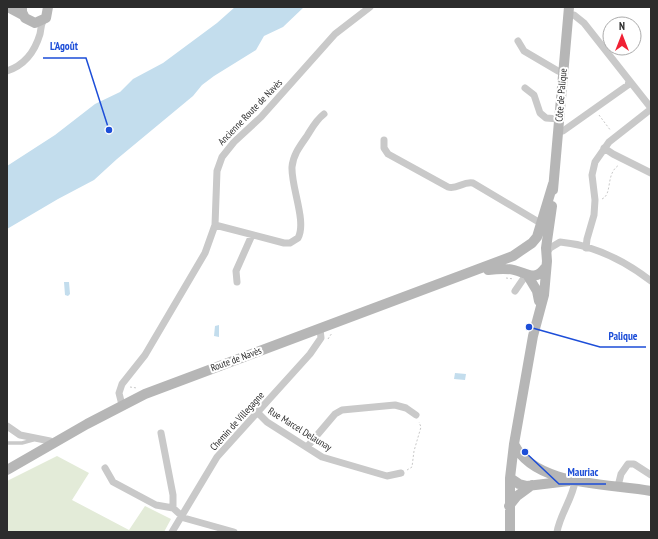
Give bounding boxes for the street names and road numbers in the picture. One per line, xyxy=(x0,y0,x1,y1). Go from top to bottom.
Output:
street label: Côte de Palique xyxy=(552,68,570,122)
street label: Ancienne Route de Navès xyxy=(215,76,285,148)
street label: Route de Navès xyxy=(209,344,264,374)
street label: Chemin de Villegagne xyxy=(207,389,267,453)
street label: Rue Marcel Delaunay xyxy=(266,404,334,454)

